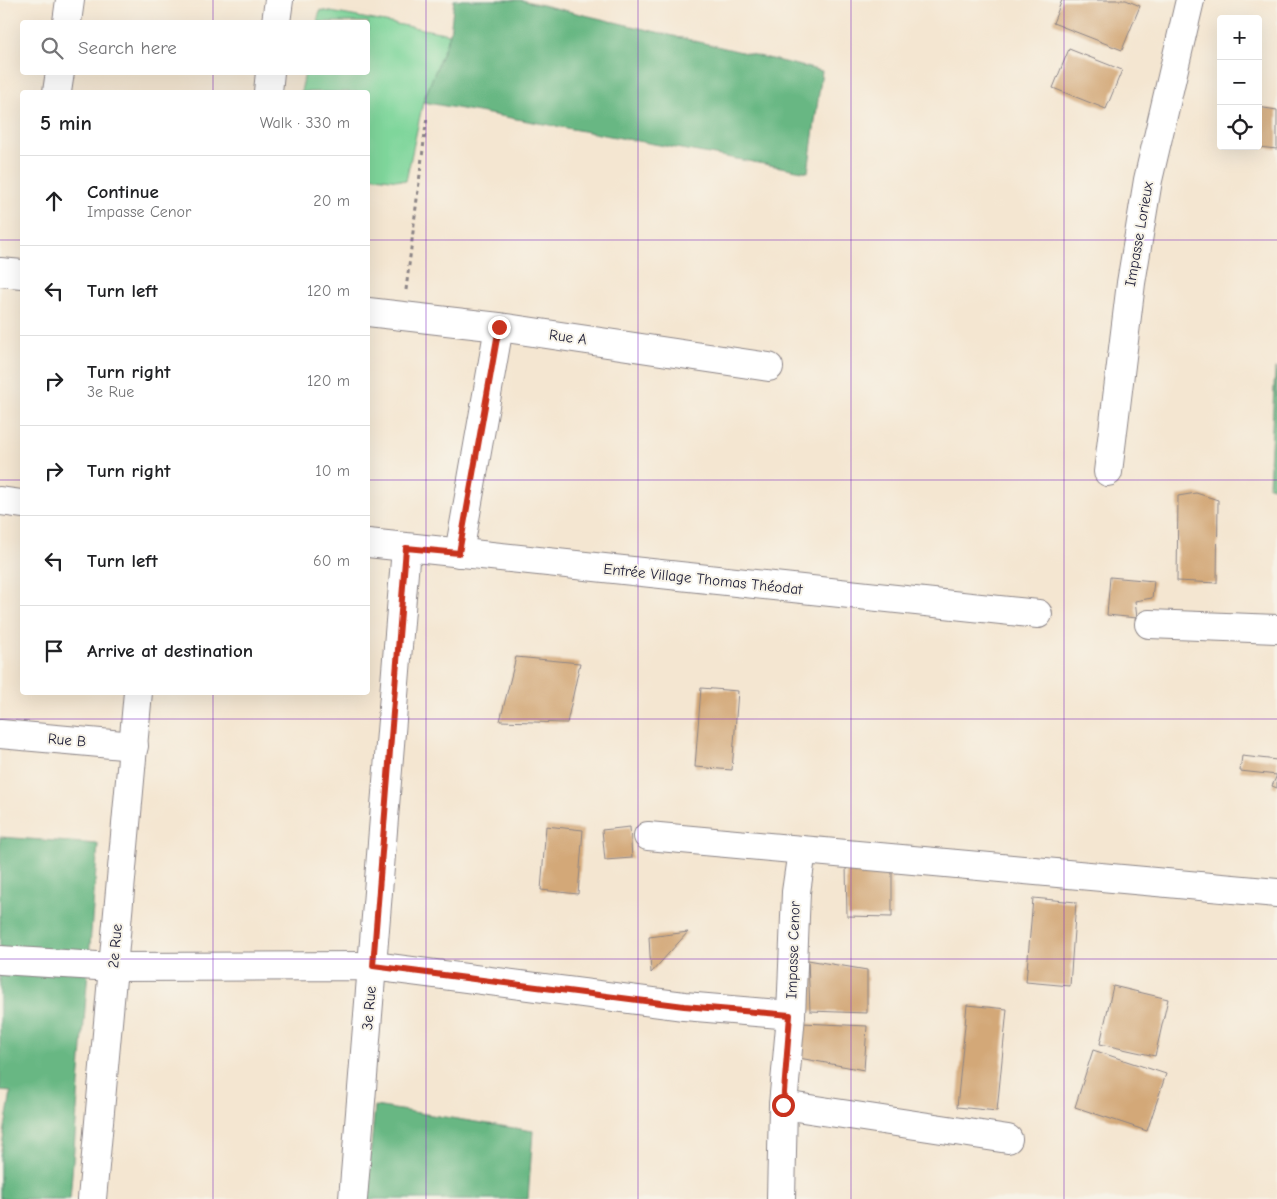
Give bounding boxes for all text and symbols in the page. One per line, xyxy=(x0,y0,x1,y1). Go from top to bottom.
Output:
map controls xyxy=(1217,15,1262,150)
button: + xyxy=(1217,15,1262,60)
search box xyxy=(20,20,370,75)
icon: search xyxy=(38,34,66,62)
text: Search here xyxy=(78,37,177,59)
button: − xyxy=(1217,60,1262,105)
button: locate xyxy=(1217,105,1262,150)
text: 5 min xyxy=(40,111,92,135)
text: Walk · 330 m xyxy=(260,114,350,132)
street label: Impasse Lorieux xyxy=(1121,179,1157,288)
text: Continue xyxy=(87,181,159,203)
icon: ahead xyxy=(40,187,68,215)
text: 20 m xyxy=(313,192,350,210)
text: Impasse Cenor xyxy=(87,203,191,221)
icon: left xyxy=(40,277,68,305)
text: Turn left xyxy=(87,280,158,302)
text: 120 m xyxy=(307,282,350,300)
route end xyxy=(488,316,511,339)
street label: Rue A xyxy=(548,325,588,349)
text: Turn right xyxy=(87,361,171,383)
icon: right xyxy=(40,367,68,395)
text: 120 m xyxy=(307,372,350,390)
text: 3e Rue xyxy=(87,383,134,401)
icon: right xyxy=(40,457,68,485)
text: Turn right xyxy=(87,460,171,482)
text: 10 m xyxy=(315,462,350,480)
icon: left xyxy=(40,547,68,575)
text: Turn left xyxy=(87,550,158,572)
text: 60 m xyxy=(313,552,350,570)
street label: Entrée Village Thomas Théodat xyxy=(603,560,804,598)
icon: arrive xyxy=(40,637,68,665)
text: Arrive at destination xyxy=(87,640,253,662)
street label: Rue B xyxy=(47,729,87,751)
street label: Impasse Cenor xyxy=(782,901,804,999)
street label: 2e Rue xyxy=(104,923,126,969)
street label: 3e Rue xyxy=(358,985,380,1031)
route start xyxy=(772,1094,795,1117)

